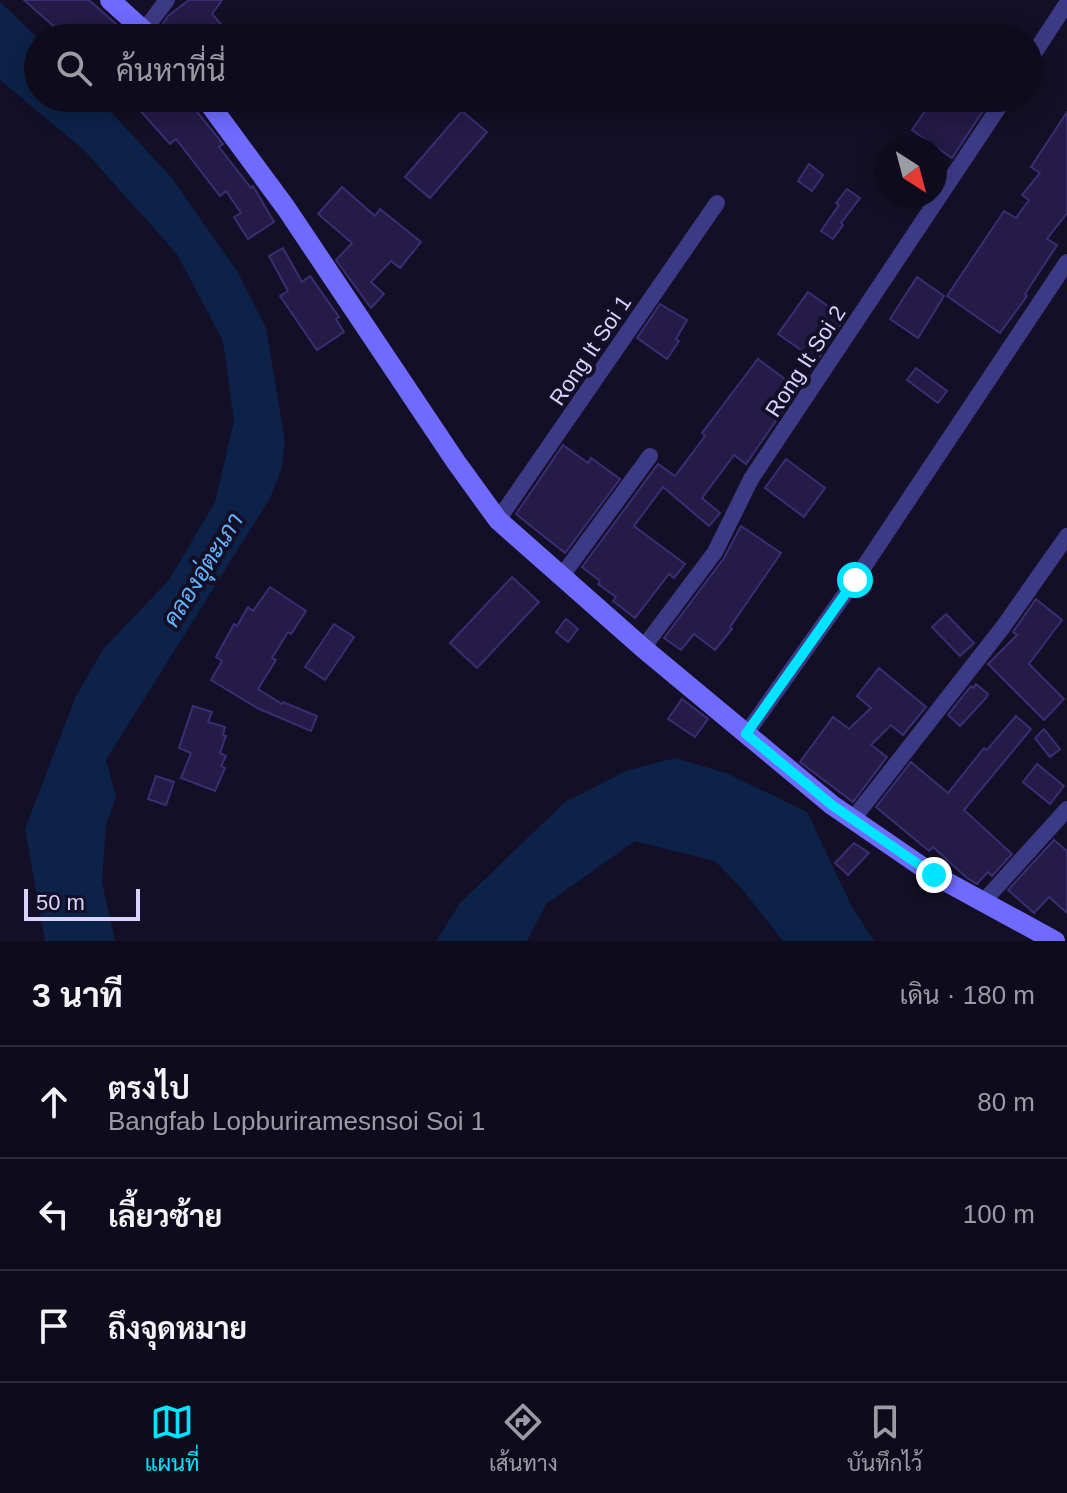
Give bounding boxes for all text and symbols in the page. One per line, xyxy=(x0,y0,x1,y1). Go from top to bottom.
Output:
search box xyxy=(24,24,1043,112)
icon: search xyxy=(52,46,96,90)
text: ค้นหาที่นี่ xyxy=(116,54,226,87)
north arrow xyxy=(875,136,947,208)
street label: Rong It Soi 1 xyxy=(544,291,636,410)
street label: Rong It Soi 2 xyxy=(760,301,851,421)
water label: คลองอุ่ตะเภา xyxy=(157,508,251,633)
route start xyxy=(837,562,873,598)
route end xyxy=(916,857,952,893)
scale bar xyxy=(24,885,140,921)
text: 50 m xyxy=(36,890,85,915)
text: 3 นาที xyxy=(32,976,123,1014)
text: เดิน · 180 m xyxy=(900,980,1035,1010)
text: ตรงไป xyxy=(108,1072,190,1105)
icon: ahead xyxy=(32,1080,76,1124)
text: 80 m xyxy=(977,1087,1035,1117)
text: Bangfab Lopburiramesnsoi Soi 1 xyxy=(108,1106,485,1136)
icon: left xyxy=(32,1192,76,1236)
text: 100 m xyxy=(963,1199,1035,1229)
text: เลี้ยวซ้าย xyxy=(108,1200,222,1233)
icon: arrive xyxy=(32,1304,76,1348)
text: ถึงจุดหมาย xyxy=(108,1312,247,1345)
tab: แผนที่ xyxy=(145,1400,200,1477)
tab: เส้นทาง xyxy=(489,1400,558,1477)
tab: บันทึกไว้ xyxy=(847,1400,922,1477)

